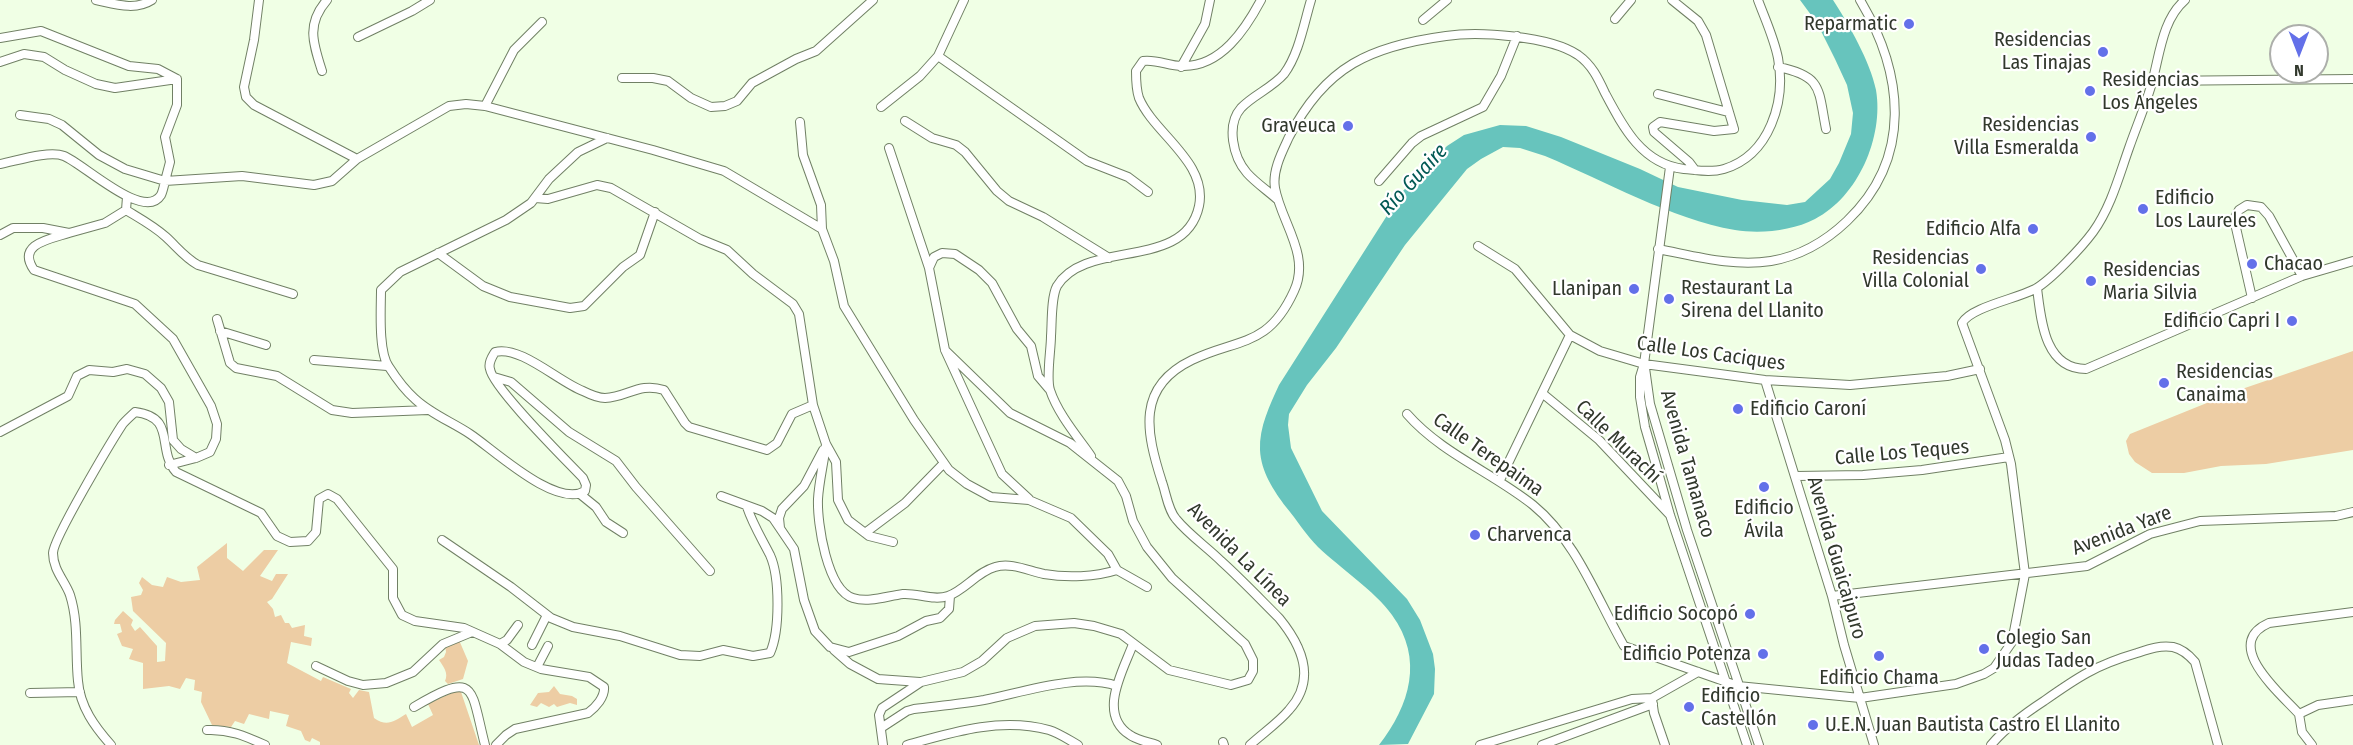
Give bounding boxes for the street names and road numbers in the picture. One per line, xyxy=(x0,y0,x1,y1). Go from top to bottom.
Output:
street label: Calle Los Caciques xyxy=(1635,332,1787,376)
street label: Avenida Tamanaco xyxy=(1654,387,1720,541)
street label: Calle Murachí xyxy=(1570,395,1666,489)
street label: Calle Terepaima xyxy=(1428,408,1548,502)
street label: Calle Los Teques xyxy=(1834,435,1970,471)
street label: Avenida Guaicaipuro xyxy=(1801,474,1871,642)
street label: Avenida La Línea xyxy=(1182,498,1296,612)
street label: Avenida Yare xyxy=(2069,501,2175,561)

